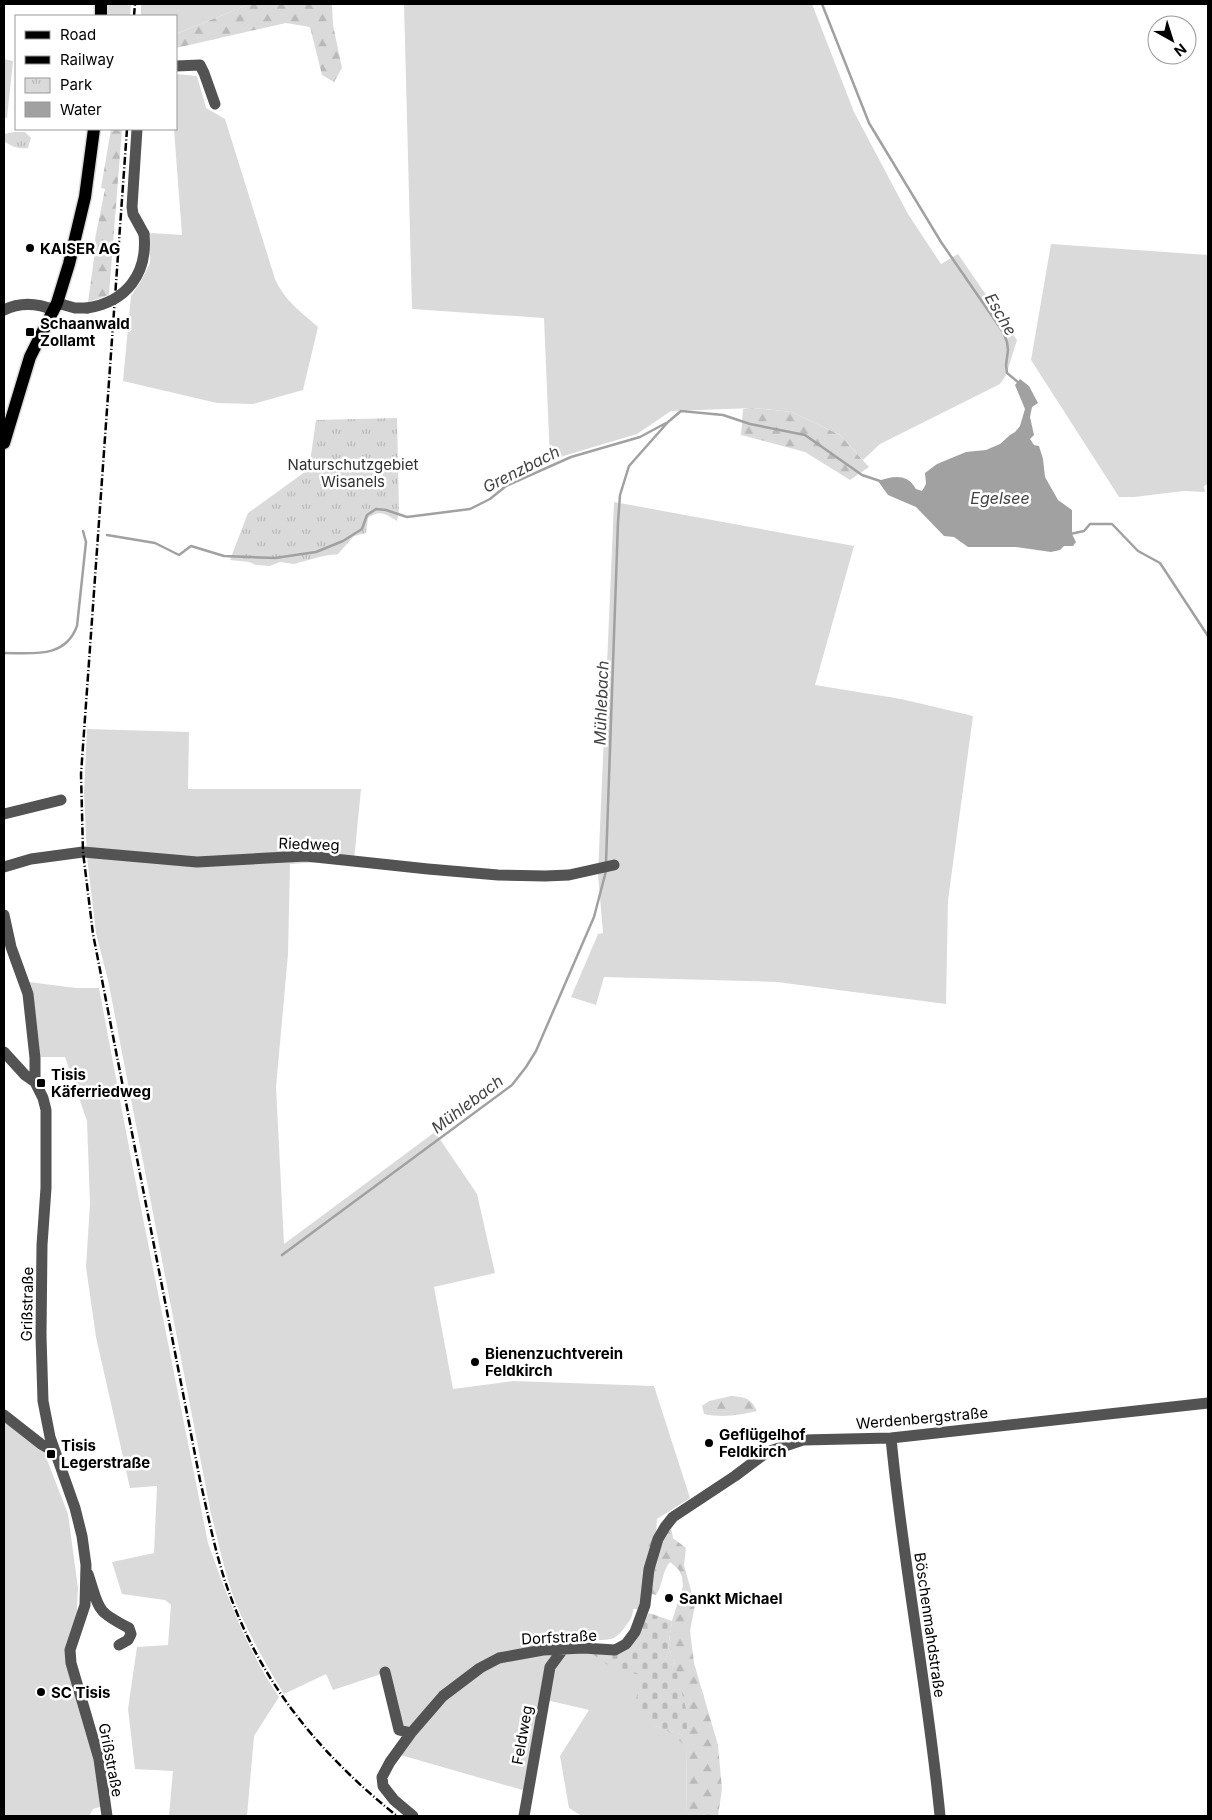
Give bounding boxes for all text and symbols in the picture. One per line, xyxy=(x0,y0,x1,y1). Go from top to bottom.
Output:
legend xyxy=(15,15,178,130)
north arrow xyxy=(1147,15,1197,65)
text: Road xyxy=(60,25,96,44)
text: N xyxy=(1171,41,1190,60)
text: Railway xyxy=(60,50,115,69)
text: Park xyxy=(60,75,93,94)
text: Water xyxy=(60,100,102,119)
place label: KAISER AG xyxy=(40,239,120,258)
marker: KAISER AG xyxy=(24,242,36,254)
water label: Esche xyxy=(981,289,1021,339)
place label: Schaanwald Zollamt xyxy=(40,314,130,350)
marker: Schaanwald Zollamt xyxy=(24,326,36,338)
water label: Grenzbach xyxy=(479,441,563,497)
park label: Naturschutzgebiet Wisanels xyxy=(288,455,418,491)
water label: Egelsee xyxy=(970,488,1030,508)
water label: Mühlebach xyxy=(590,660,612,746)
street label: Riedweg xyxy=(278,833,340,855)
place label: Tisis Käferriedweg xyxy=(51,1065,151,1101)
water label: Mühlebach xyxy=(427,1071,507,1137)
marker: Tisis Käferriedweg xyxy=(35,1077,47,1089)
street label: Grißstraße xyxy=(17,1266,37,1342)
place label: Bienenzuchtverein Feldkirch xyxy=(485,1344,623,1380)
marker: Bienenzuchtverein Feldkirch xyxy=(469,1356,481,1368)
street label: Werdenbergstraße xyxy=(855,1403,989,1433)
place label: Geflügelhof Feldkirch xyxy=(719,1425,806,1461)
place label: Tisis Legerstraße xyxy=(61,1436,150,1472)
marker: Geflügelhof Feldkirch xyxy=(703,1437,715,1449)
marker: Tisis Legerstraße xyxy=(45,1448,57,1460)
street label: Böschenmahdstraße xyxy=(910,1551,950,1699)
place label: Sankt Michael xyxy=(679,1589,783,1608)
marker: Sankt Michael xyxy=(663,1592,675,1604)
street label: Dorfstraße xyxy=(521,1626,597,1648)
place label: SC Tisis xyxy=(51,1683,110,1702)
marker: SC Tisis xyxy=(35,1686,47,1698)
street label: Feldweg xyxy=(507,1704,537,1766)
street label: Grißstraße xyxy=(95,1721,127,1799)

